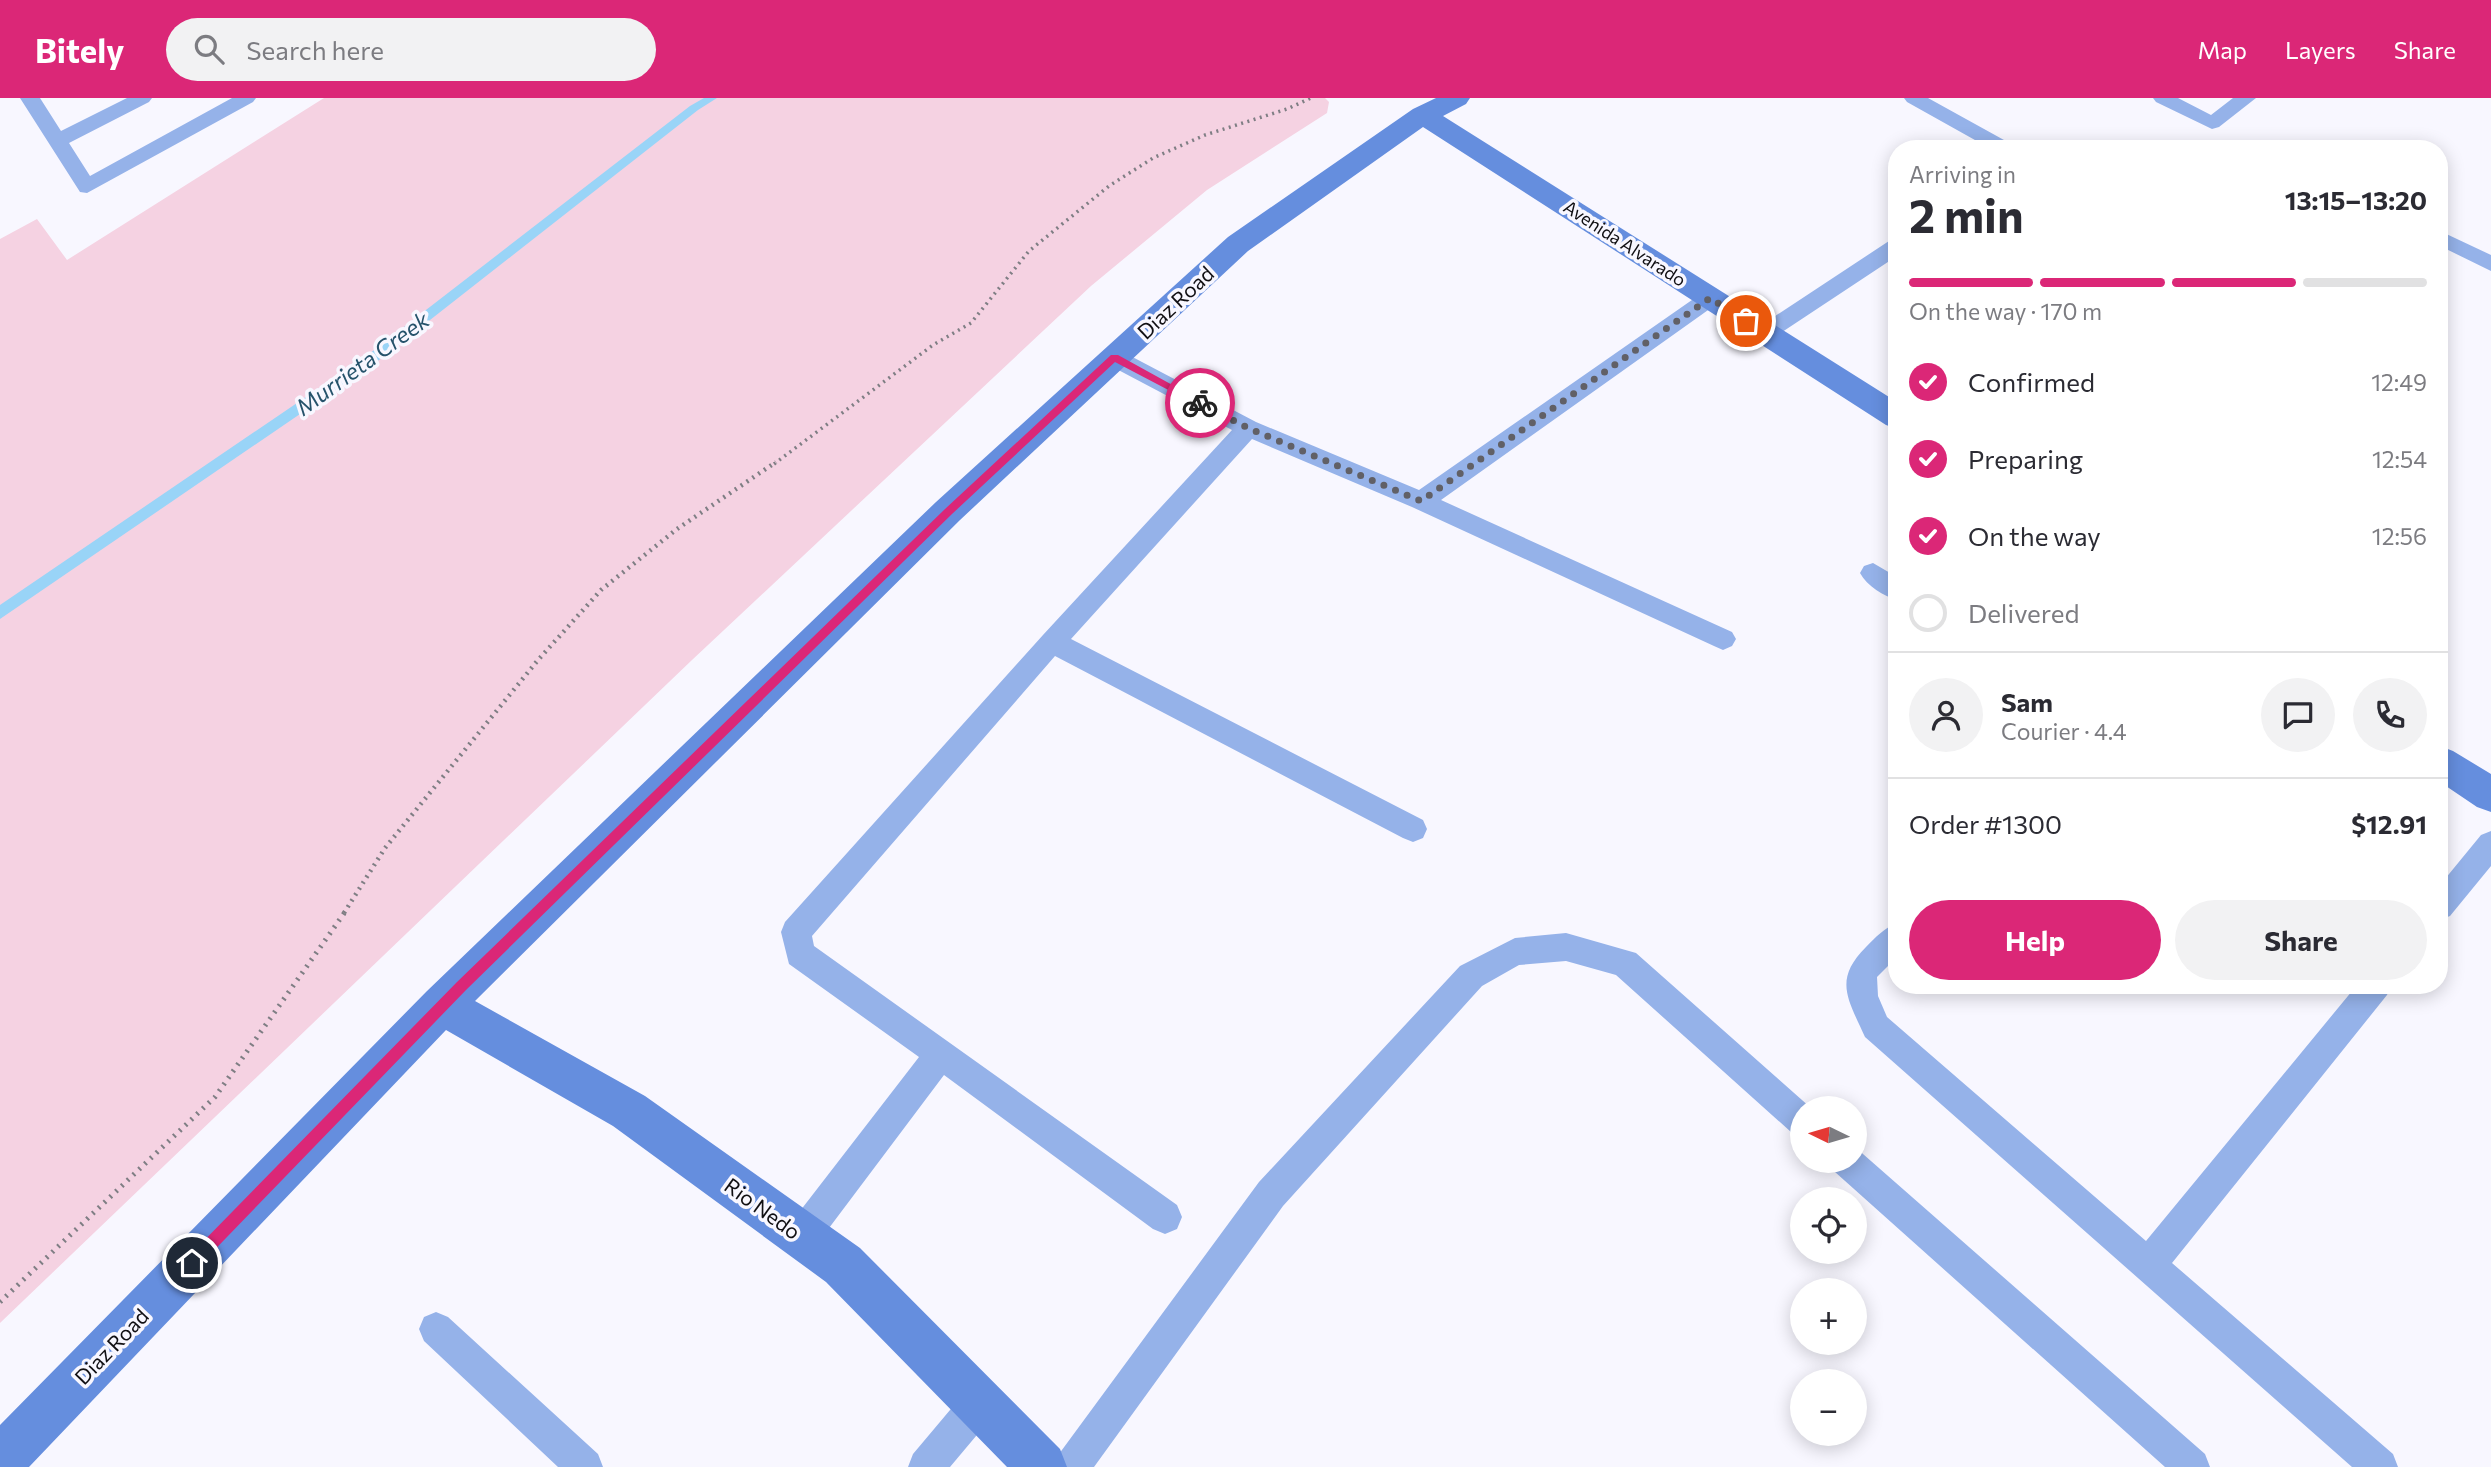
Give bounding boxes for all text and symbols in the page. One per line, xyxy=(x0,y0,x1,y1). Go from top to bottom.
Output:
search box xyxy=(166,18,656,81)
text: Bitely xyxy=(35,29,124,70)
icon: search xyxy=(190,30,228,68)
text: Search here xyxy=(246,34,384,65)
text: Map xyxy=(2198,35,2247,64)
text: Layers xyxy=(2285,35,2356,64)
text: Share xyxy=(2394,35,2456,64)
text: Arriving in xyxy=(1909,160,2016,188)
text: 13:15–13:20 xyxy=(2285,184,2427,215)
text: 2 min xyxy=(1909,186,2024,242)
street label: Avenida Alvarado xyxy=(1560,195,1690,291)
street label: Diaz Road xyxy=(1132,260,1218,344)
pin xyxy=(1716,291,1776,351)
text: On the way · 170 m xyxy=(1909,297,2102,325)
icon: bag xyxy=(1727,302,1765,340)
water label: Murrieta Creek xyxy=(290,305,435,421)
icon: check xyxy=(1909,363,1947,401)
text: Confirmed xyxy=(1968,366,2095,397)
courier xyxy=(1165,368,1235,438)
text: 12:49 xyxy=(2371,368,2427,396)
icon: bike xyxy=(1181,384,1219,422)
icon: check xyxy=(1909,440,1947,478)
text: Preparing xyxy=(1968,443,2083,474)
text: 12:54 xyxy=(2372,445,2427,473)
icon: check xyxy=(1909,517,1947,555)
text: On the way xyxy=(1968,520,2101,551)
text: 12:56 xyxy=(2372,522,2427,550)
text: Delivered xyxy=(1968,597,2079,628)
button: person xyxy=(1909,678,1983,752)
button: chat xyxy=(2261,678,2335,752)
button: phone xyxy=(2353,678,2427,752)
text: Sam xyxy=(2001,686,2053,717)
text: Courier · 4.4 xyxy=(2001,717,2127,745)
text: Order #1300 xyxy=(1909,808,2062,839)
text: $12.91 xyxy=(2351,808,2427,839)
button: Help xyxy=(1909,900,2161,980)
button: Share xyxy=(2175,900,2427,980)
north arrow xyxy=(1790,1096,1867,1172)
map controls xyxy=(1790,1096,1867,1446)
street label: Rio Nedo xyxy=(720,1172,806,1244)
button: locate xyxy=(1790,1187,1867,1264)
pin xyxy=(162,1233,222,1293)
icon: home xyxy=(173,1244,211,1282)
button: + xyxy=(1790,1278,1867,1355)
street label: Diaz Road xyxy=(69,1303,153,1389)
button: − xyxy=(1790,1369,1867,1446)

